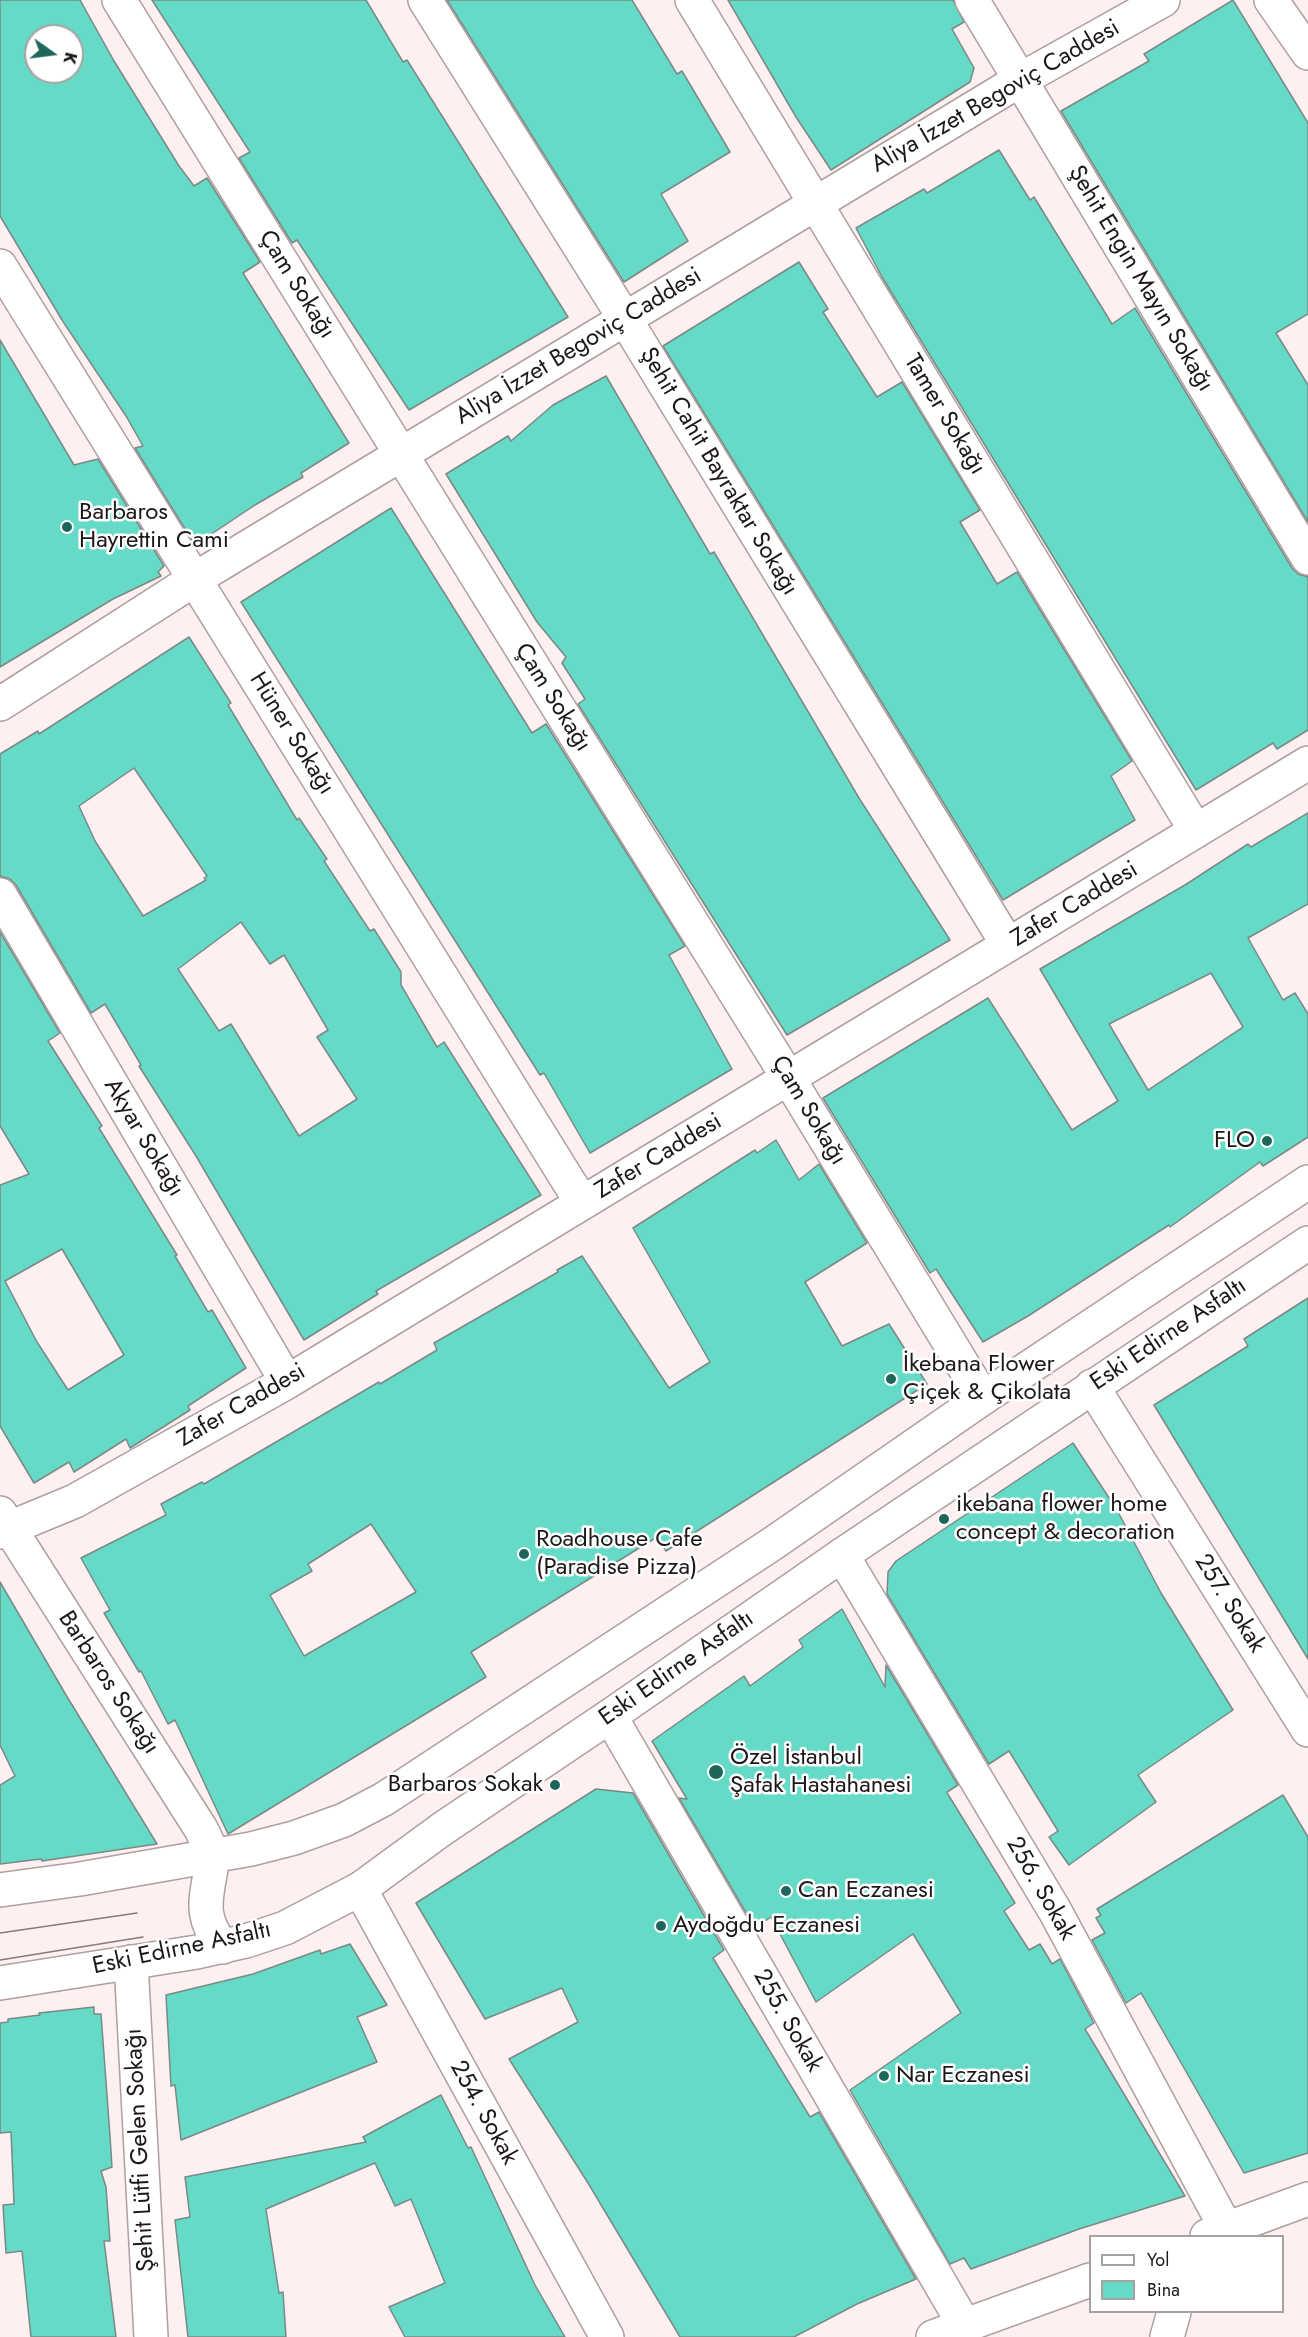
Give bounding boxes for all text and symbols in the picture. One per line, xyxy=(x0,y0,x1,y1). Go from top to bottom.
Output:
street label: Aliya İzzet Begoviç Caddesi xyxy=(867,14,1125,180)
north arrow xyxy=(24,24,84,84)
text: K xyxy=(57,50,83,66)
street label: Şehit Engin Mayın Sokağı xyxy=(1061,161,1219,397)
street label: Çam Sokağı xyxy=(251,226,341,344)
street label: Aliya İzzet Begoviç Caddesi xyxy=(451,262,707,432)
street label: Şehit Cahit Bayraktar Sokağı xyxy=(633,343,803,601)
street label: Tamer Sokağı xyxy=(897,350,991,480)
place label: Barbaros Hayrettin Cami xyxy=(79,499,229,555)
marker: Barbaros Hayrettin Cami xyxy=(60,520,74,534)
street label: Çam Sokağı xyxy=(507,639,597,757)
street label: Hüner Sokağı xyxy=(242,668,340,800)
street label: Zafer Caddesi xyxy=(1006,856,1144,954)
street label: Çam Sokağı xyxy=(764,1051,852,1171)
street label: Akyar Sokağı xyxy=(97,1074,189,1202)
street label: Zafer Caddesi xyxy=(590,1108,728,1206)
place label: FLO xyxy=(1214,1127,1255,1155)
marker: FLO xyxy=(1260,1134,1274,1148)
street label: Eski Edirne Asfaltı xyxy=(1086,1272,1252,1398)
place label: İkebana Flower Çiçek & Çikolata xyxy=(903,1351,1071,1407)
street label: Zafer Caddesi xyxy=(173,1358,311,1454)
marker: İkebana Flower Çiçek & Çikolata xyxy=(884,1372,898,1386)
place label: ikebana flower home concept & decoration xyxy=(956,1491,1175,1547)
marker: ikebana flower home concept & decoration xyxy=(937,1512,951,1526)
place label: Roadhouse Cafe (Paradise Pizza) xyxy=(536,1526,703,1582)
marker: Roadhouse Cafe (Paradise Pizza) xyxy=(517,1547,531,1561)
street label: 257. Sokak xyxy=(1187,1549,1271,1659)
street label: Eski Edirne Asfaltı xyxy=(594,1605,760,1733)
street label: Barbaros Sokağı xyxy=(51,1606,165,1760)
place label: Özel İstanbul Şafak Hastahanesi xyxy=(730,1744,912,1800)
marker: Özel İstanbul Şafak Hastahanesi xyxy=(707,1763,725,1781)
place label: Barbaros Sokak xyxy=(388,1771,543,1799)
marker: Barbaros Sokak xyxy=(548,1778,562,1792)
street label: 256. Sokak xyxy=(999,1832,1081,1946)
place label: Can Eczanesi xyxy=(798,1877,934,1905)
marker: Can Eczanesi xyxy=(779,1884,793,1898)
place label: Aydoğdu Eczanesi xyxy=(673,1912,860,1940)
street label: Eski Edirne Asfaltı xyxy=(90,1916,274,1982)
marker: Aydoğdu Eczanesi xyxy=(654,1919,668,1933)
street label: 255. Sokak xyxy=(746,1964,828,2078)
street label: Şehit Lütfi Gelen Sokağı xyxy=(120,2028,162,2272)
street label: 254. Sokak xyxy=(443,2056,523,2170)
place label: Nar Eczanesi xyxy=(896,2062,1030,2090)
marker: Nar Eczanesi xyxy=(877,2069,891,2083)
legend xyxy=(1089,2235,1284,2313)
text: Yol xyxy=(1147,2247,1169,2273)
text: Bina xyxy=(1147,2277,1180,2303)

